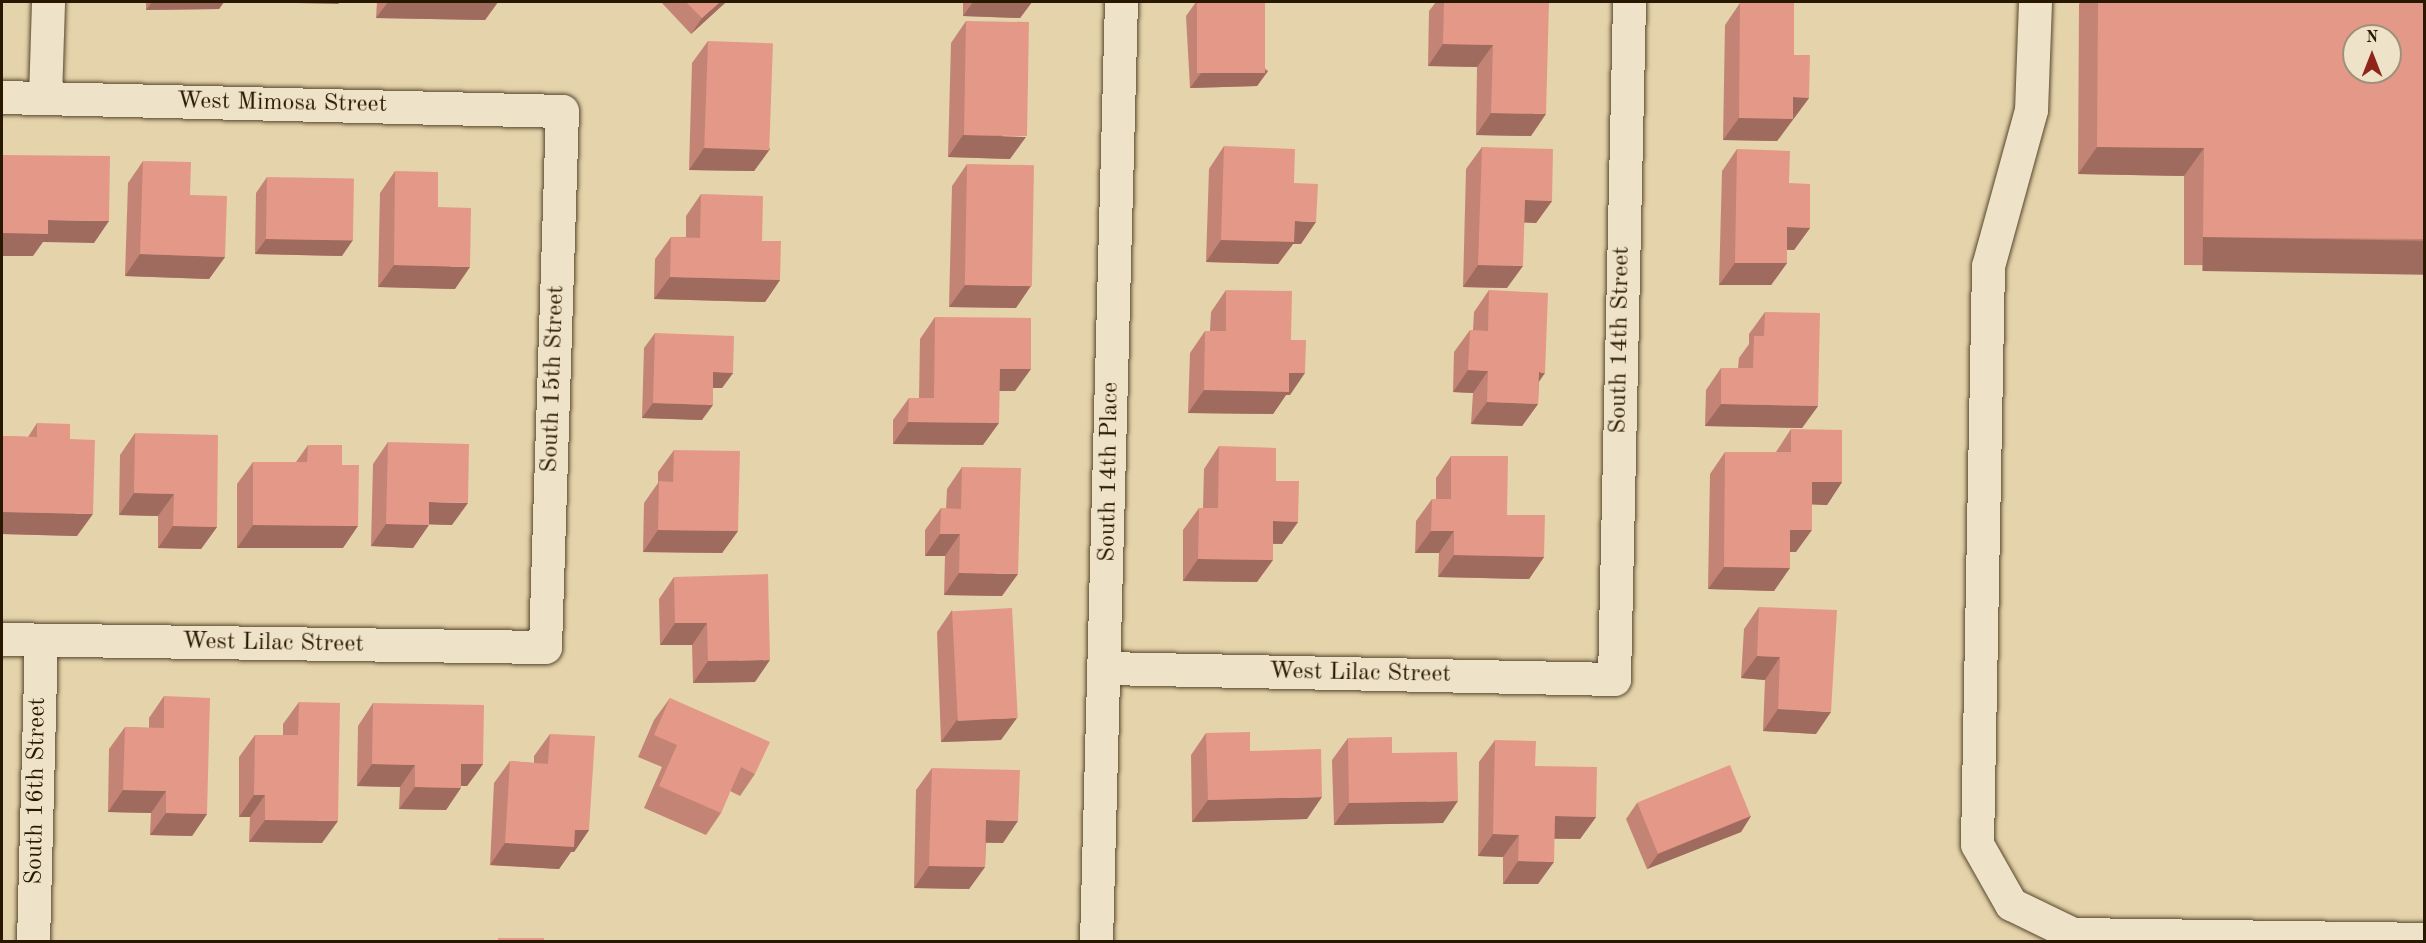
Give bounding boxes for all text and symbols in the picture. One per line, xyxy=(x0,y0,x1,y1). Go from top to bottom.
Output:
north arrow xyxy=(2342,24,2402,84)
text: N xyxy=(2366,30,2378,46)
street label: West Mimosa Street xyxy=(177,88,387,120)
street label: South 14th Street xyxy=(1605,246,1637,434)
street label: South 15th Street xyxy=(536,285,572,473)
street label: South 14th Place xyxy=(1094,382,1126,562)
street label: West Lilac Street xyxy=(182,628,364,660)
street label: West Lilac Street xyxy=(1269,658,1451,690)
street label: South 16th Street xyxy=(21,697,53,885)

